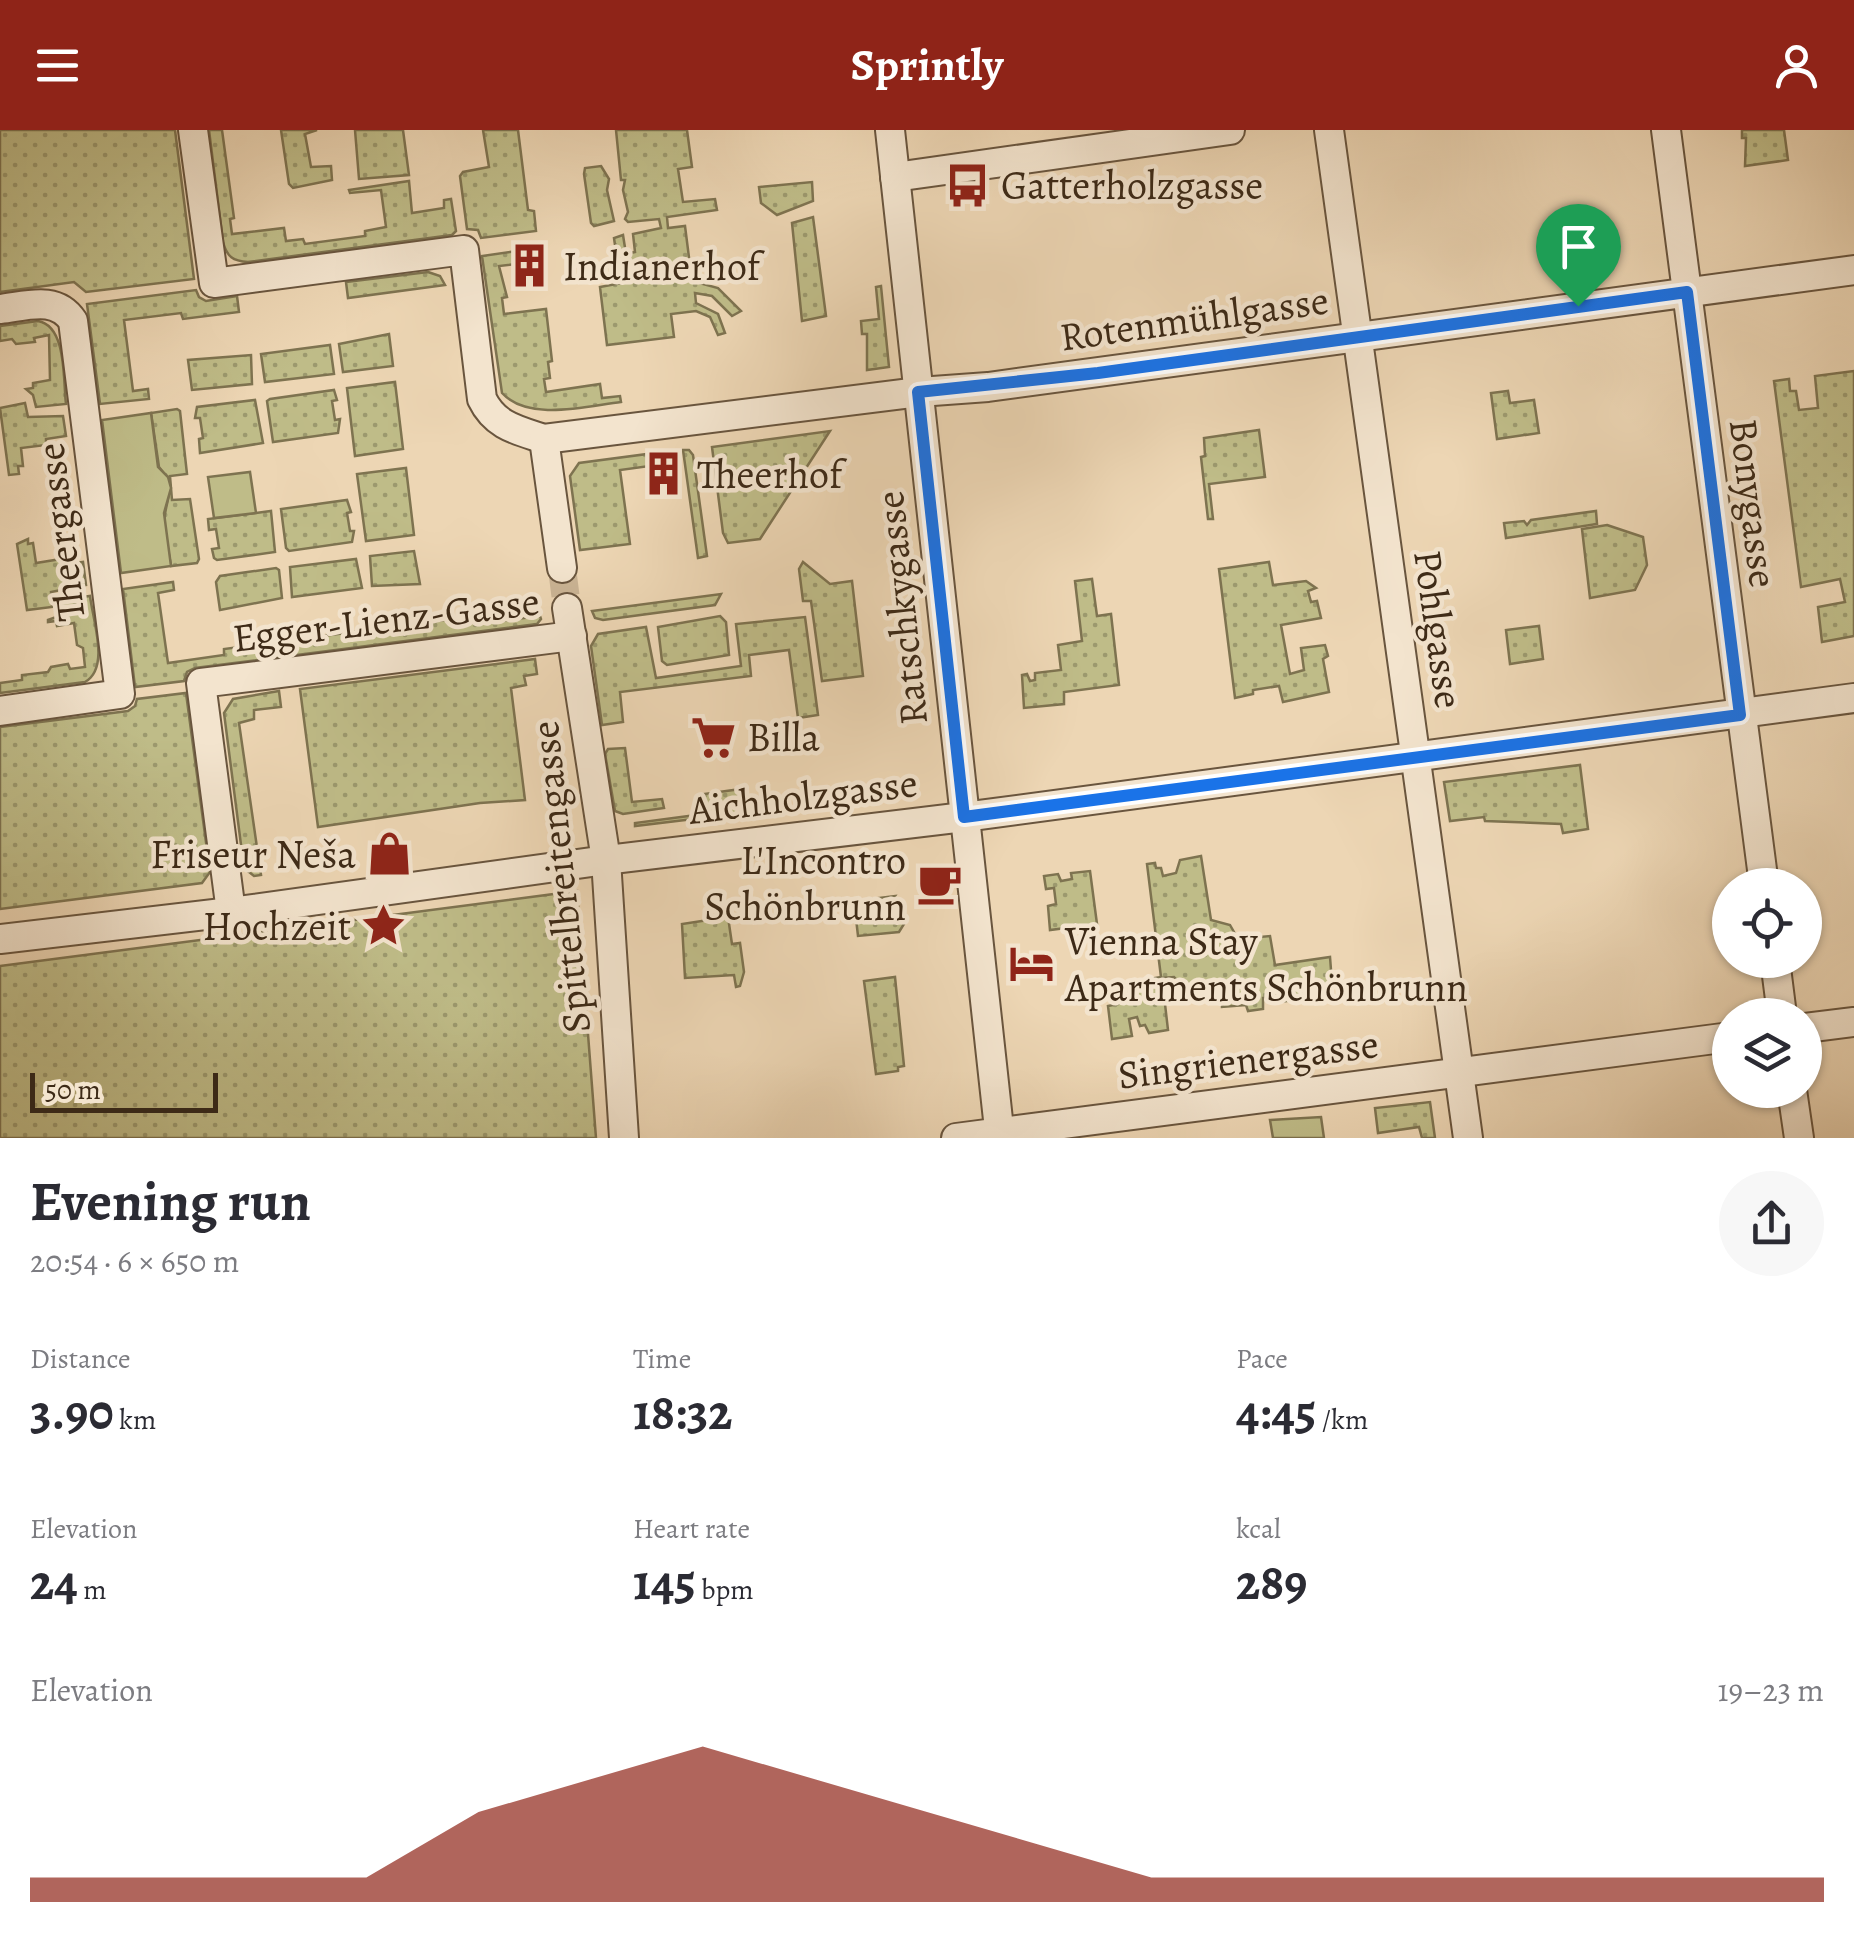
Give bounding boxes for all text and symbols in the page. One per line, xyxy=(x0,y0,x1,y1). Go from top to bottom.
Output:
text: Sprintly xyxy=(850,34,1004,96)
icon: menu xyxy=(30,38,85,93)
icon: person xyxy=(1769,38,1824,93)
place label: Gatterholzgasse xyxy=(1001,158,1263,213)
bus stop icon: Gatterholzgasse xyxy=(944,161,992,209)
pin xyxy=(1536,204,1621,307)
icon: arrive xyxy=(1551,219,1606,274)
place label: Indianerhof xyxy=(563,239,766,294)
building icon: Indianerhof xyxy=(506,242,554,290)
street label: Rotenmühlgasse xyxy=(1056,272,1332,365)
street label: Bonygasse xyxy=(1716,415,1791,591)
street label: Theergasse xyxy=(22,440,99,624)
place label: Theerhof xyxy=(697,447,848,502)
building icon: Theerhof xyxy=(640,450,688,498)
street label: Ratschkygasse xyxy=(862,488,941,728)
street label: Pohlgasse xyxy=(1400,546,1477,712)
street label: Egger-Lienz-Gasse xyxy=(230,573,543,666)
place label: Billa xyxy=(747,710,820,765)
supermarket icon: Billa xyxy=(690,713,738,761)
street label: Spittelbreitengasse xyxy=(517,718,604,1036)
street label: Aichholzgasse xyxy=(685,755,920,838)
place label: Friseur Neša xyxy=(150,827,356,882)
shop icon: Friseur Neša xyxy=(365,830,413,878)
place label: L'Incontro Schönbrunn xyxy=(704,833,906,934)
cafe icon: L'Incontro Schönbrunn xyxy=(915,859,963,907)
map controls xyxy=(1712,868,1822,1108)
button: locate xyxy=(1712,868,1822,978)
place label: Hochzeit xyxy=(203,899,351,954)
place icon: Hochzeit xyxy=(360,902,408,950)
place label: Vienna Stay Apartments Schönbrunn xyxy=(1064,914,1468,1015)
hotel icon: Vienna Stay Apartments Schönbrunn xyxy=(1008,940,1056,988)
button: layers xyxy=(1712,998,1822,1108)
street label: Singrienergasse xyxy=(1115,1016,1381,1103)
scale bar xyxy=(30,1068,218,1113)
text: 50 m xyxy=(45,1071,101,1109)
text: Evening run xyxy=(30,1164,311,1239)
button: share xyxy=(1719,1171,1824,1276)
text: 20:54 · 6 × 650 m xyxy=(30,1239,239,1283)
text: Distance xyxy=(30,1340,130,1378)
text: Time xyxy=(633,1340,691,1378)
text: Pace xyxy=(1236,1340,1288,1378)
text: 3.90 xyxy=(30,1378,114,1446)
text: 18:32 xyxy=(633,1378,732,1446)
text: 4:45 xyxy=(1236,1378,1316,1446)
text: km xyxy=(114,1401,156,1439)
text: /km xyxy=(1316,1401,1368,1439)
text: Elevation xyxy=(30,1510,137,1548)
text: Heart rate xyxy=(633,1510,750,1548)
text: kcal xyxy=(1236,1510,1281,1548)
text: 24 xyxy=(30,1548,78,1616)
text: 145 xyxy=(633,1548,696,1616)
text: 289 xyxy=(1236,1548,1307,1616)
text: m xyxy=(78,1571,107,1609)
text: bpm xyxy=(696,1571,754,1609)
text: Elevation xyxy=(30,1668,153,1712)
text: 19–23 m xyxy=(1718,1668,1824,1712)

